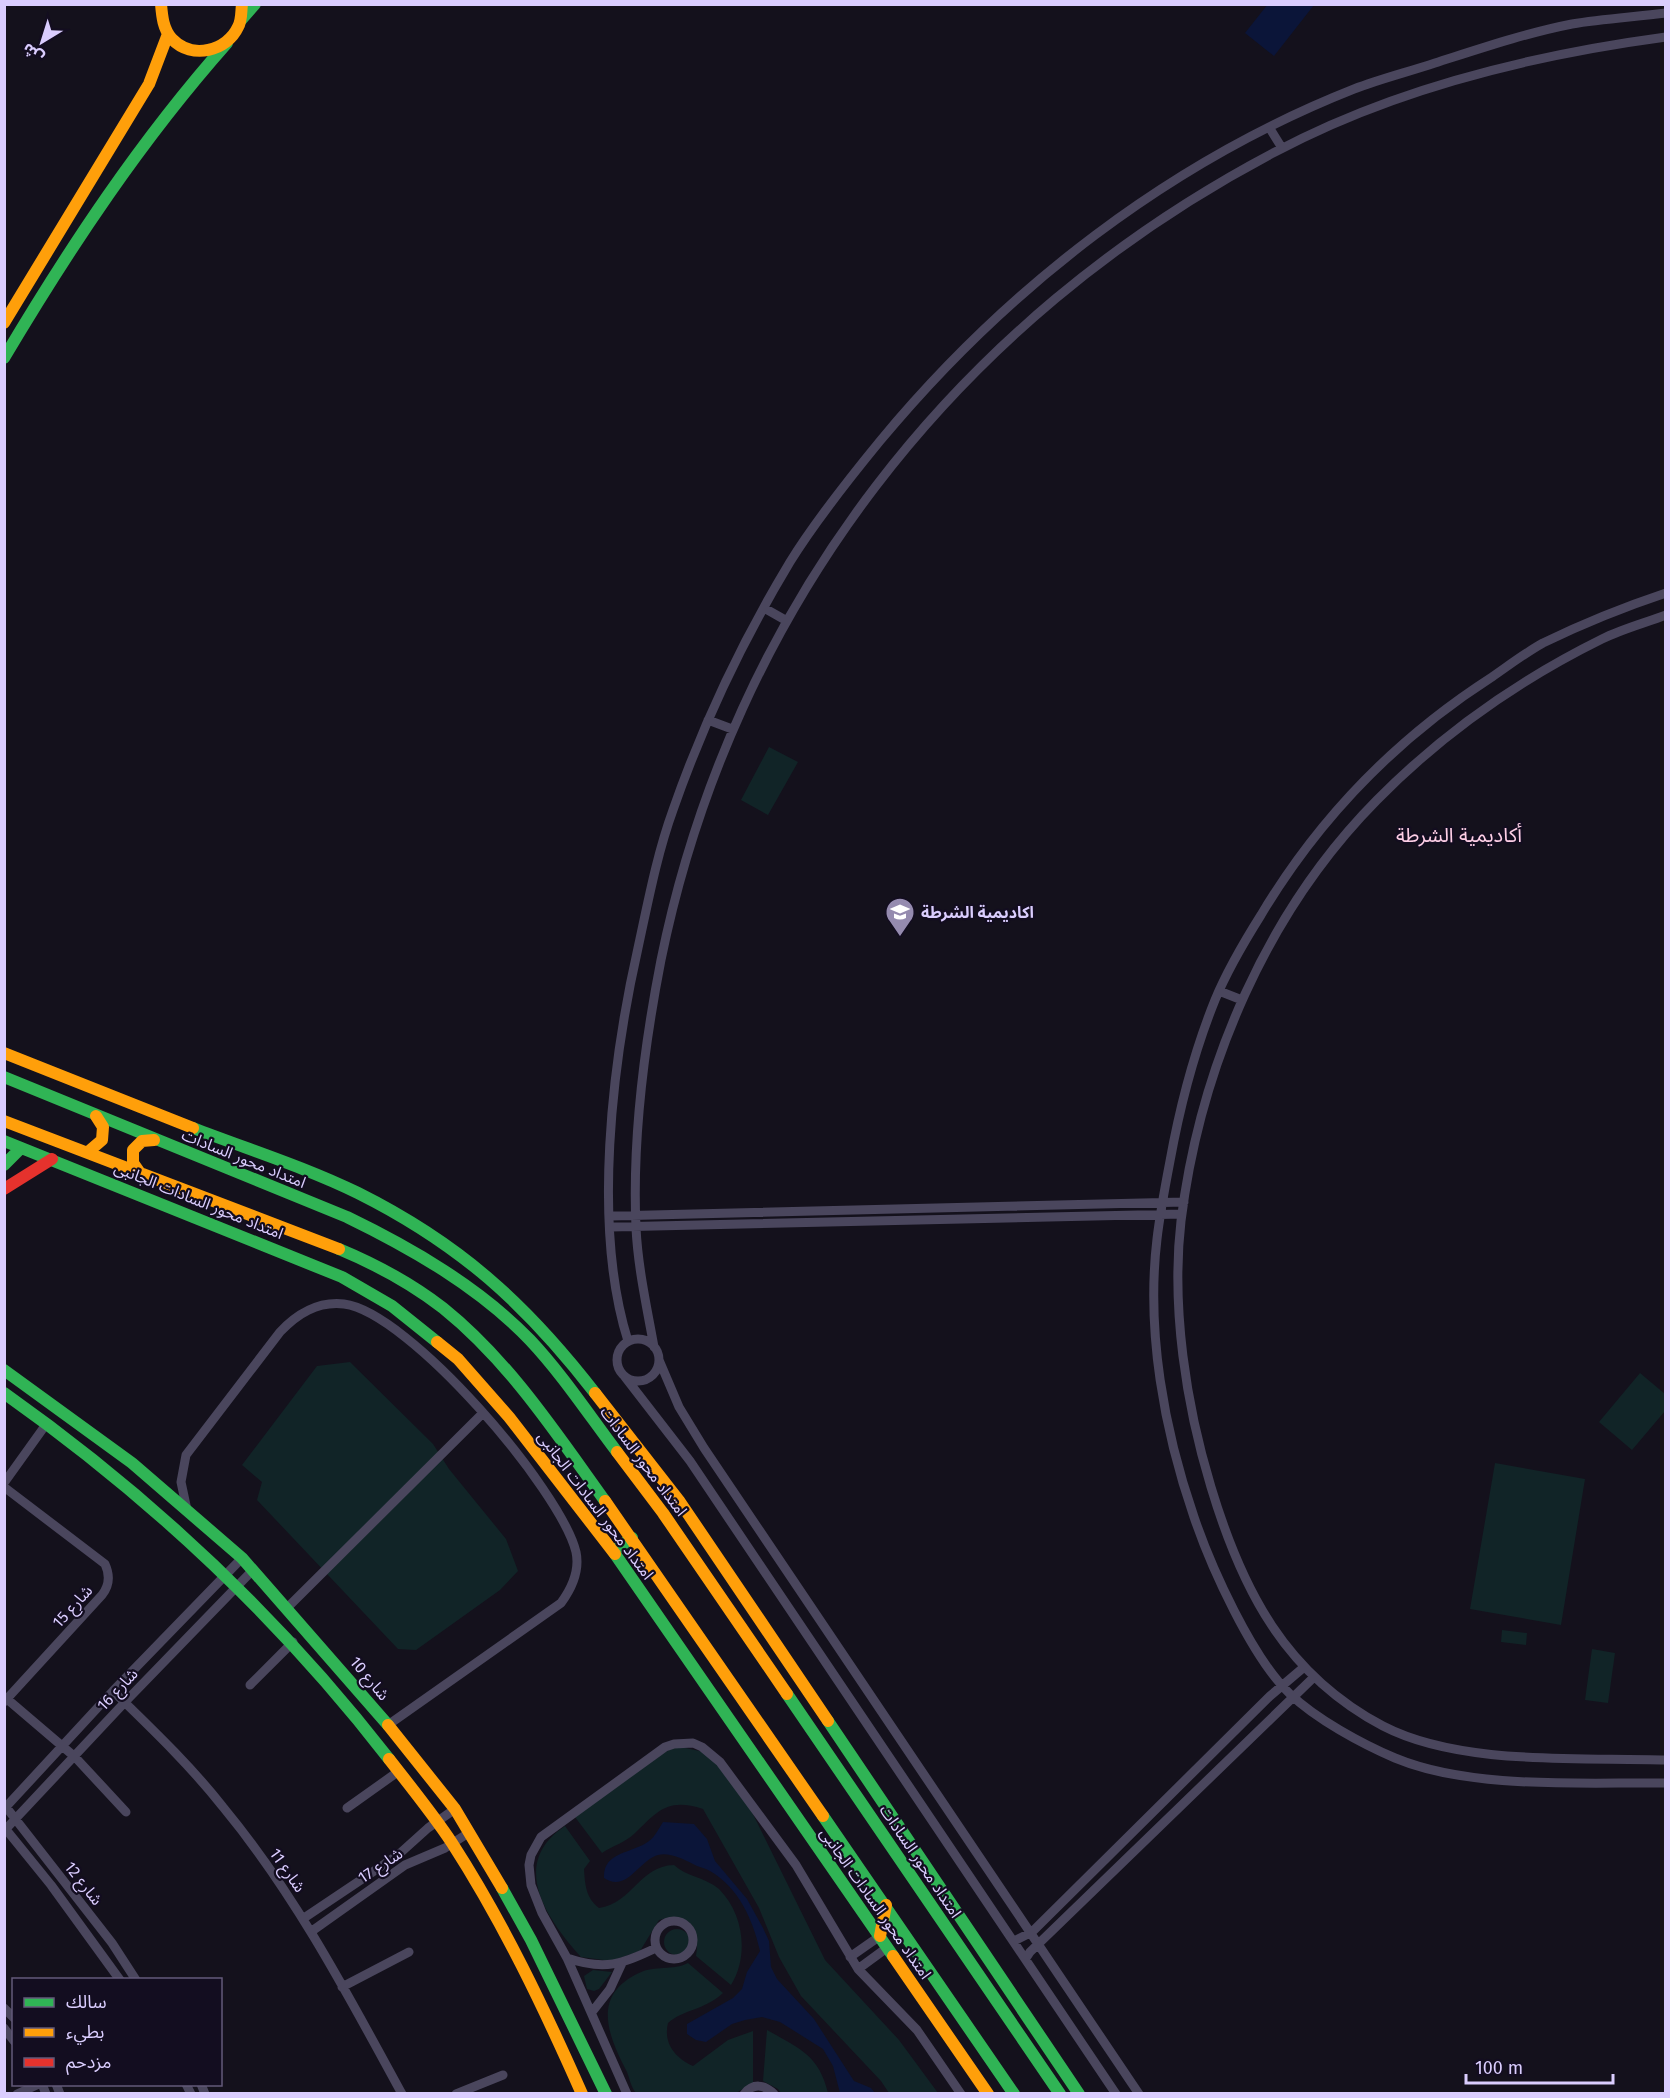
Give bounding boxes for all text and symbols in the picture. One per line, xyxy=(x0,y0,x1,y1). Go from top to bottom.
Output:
north arrow xyxy=(12,12,72,72)
text: ش xyxy=(19,39,48,68)
district label: أكاديمية الشرطة xyxy=(1396,823,1522,847)
school or university icon: اكاديمية الشرطة xyxy=(884,896,916,938)
place label: اكاديمية الشرطة xyxy=(921,903,1034,922)
street label: امتداد محور السادات xyxy=(179,1125,309,1192)
street label: امتداد محور السادات الجانبى xyxy=(111,1158,286,1243)
street label: امتداد محور السادات xyxy=(596,1403,691,1520)
street label: امتداد محور السادات الجانبى xyxy=(534,1427,658,1583)
street label: شارع 15 xyxy=(48,1581,99,1633)
street label: شارع 10 xyxy=(344,1653,393,1706)
street label: شارع 16 xyxy=(93,1664,144,1716)
street label: امتداد محور السادات xyxy=(876,1801,965,1921)
street label: امتداد محور السادات الجانبى xyxy=(816,1824,935,1983)
street label: شارع 17 xyxy=(354,1844,408,1890)
street label: شارع 11 xyxy=(263,1845,309,1898)
street label: شارع 12 xyxy=(58,1858,107,1911)
legend xyxy=(12,1978,222,2086)
text: سالك xyxy=(66,1991,107,2013)
text: بطيء xyxy=(66,2021,104,2045)
scale bar xyxy=(1466,2047,1613,2085)
text: مزدحم xyxy=(66,2051,111,2075)
text: 100 m xyxy=(1475,2057,1523,2079)

